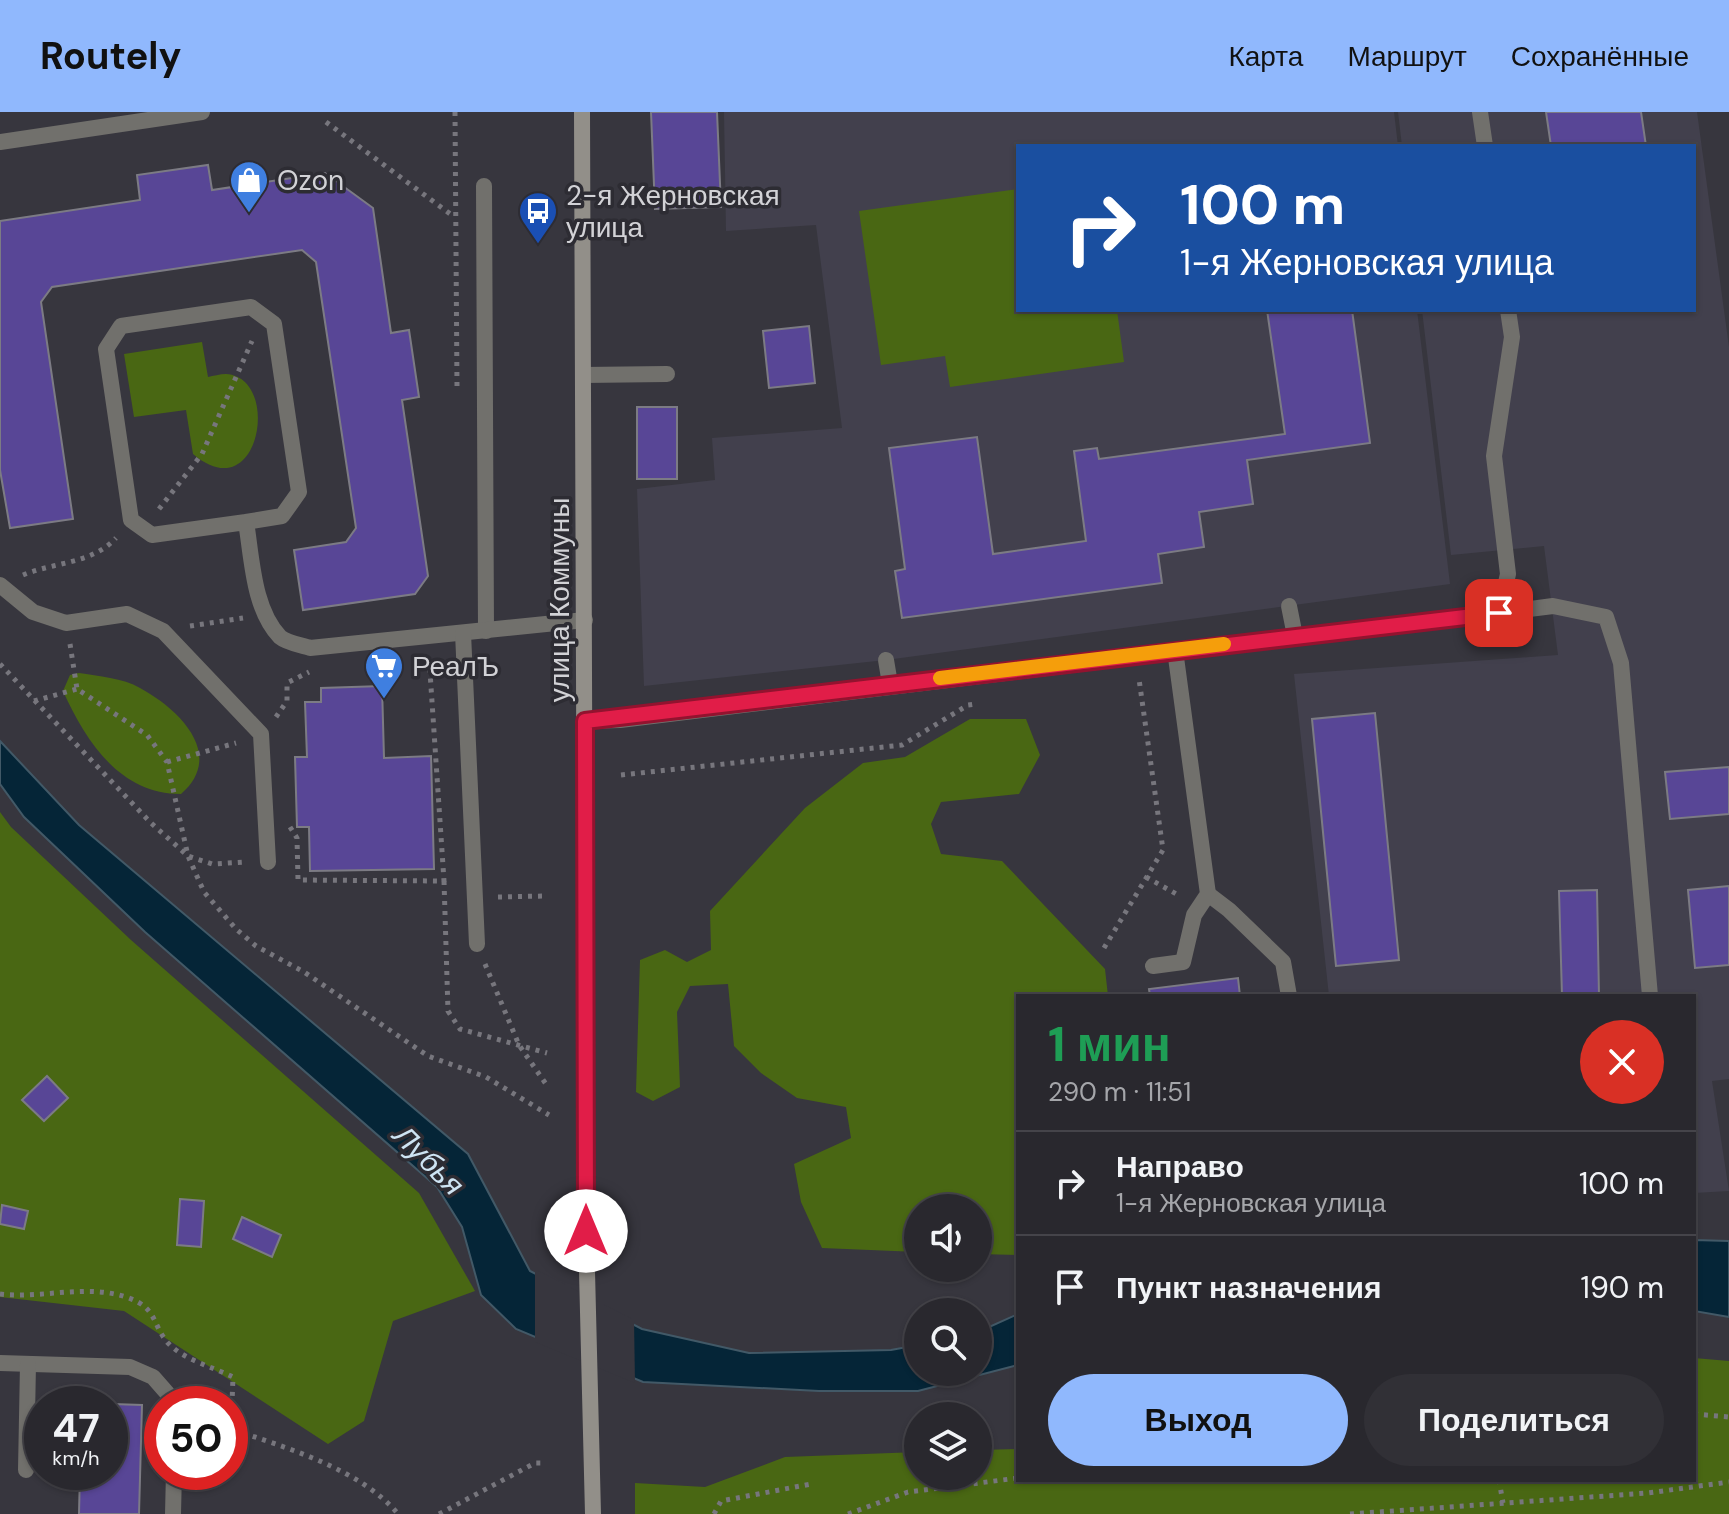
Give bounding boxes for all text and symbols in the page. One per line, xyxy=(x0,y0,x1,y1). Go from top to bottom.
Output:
text: Routely xyxy=(40,31,181,81)
text: Карта xyxy=(1228,38,1303,75)
text: Маршрут xyxy=(1347,38,1467,75)
text: Сохранённые xyxy=(1511,38,1689,75)
shop icon: Ozon xyxy=(228,159,270,214)
place label: Ozon xyxy=(277,162,344,199)
text: 100 m xyxy=(1180,168,1345,241)
icon: right xyxy=(1048,176,1152,280)
place label: 2-я Жерновская улица xyxy=(566,177,780,246)
bus stop icon: 2-я Жерновская улица xyxy=(517,190,559,245)
text: 1-я Жерновская улица xyxy=(1180,239,1554,286)
street label: улица Коммуны xyxy=(541,498,578,702)
pin xyxy=(1465,579,1533,647)
icon: arrive xyxy=(1477,591,1521,635)
supermarket icon: РеалЪ xyxy=(363,645,405,700)
place label: РеалЪ xyxy=(412,648,499,685)
text: 1 мин xyxy=(1048,1013,1171,1076)
button: close xyxy=(1580,1020,1664,1104)
text: 290 m · 11:51 xyxy=(1048,1075,1191,1109)
water label: Лубья xyxy=(384,1115,473,1204)
text: Направо xyxy=(1116,1147,1244,1186)
icon: right xyxy=(1048,1161,1092,1205)
text: 100 m xyxy=(1579,1164,1664,1203)
text: 1-я Жерновская улица xyxy=(1116,1186,1386,1220)
position arrow xyxy=(544,1189,628,1273)
map controls xyxy=(904,1194,992,1490)
button: sound xyxy=(904,1194,992,1282)
icon: arrive xyxy=(1048,1265,1092,1309)
text: Пункт назначения xyxy=(1116,1268,1381,1307)
text: 190 m xyxy=(1581,1268,1664,1307)
button: search xyxy=(904,1298,992,1386)
button: Выход xyxy=(1048,1374,1348,1466)
button: Поделиться xyxy=(1364,1374,1664,1466)
speed limit sign: 50 xyxy=(144,1386,248,1490)
text: 47 xyxy=(52,1402,100,1454)
button: layers xyxy=(904,1402,992,1490)
text: km/h xyxy=(52,1445,100,1471)

